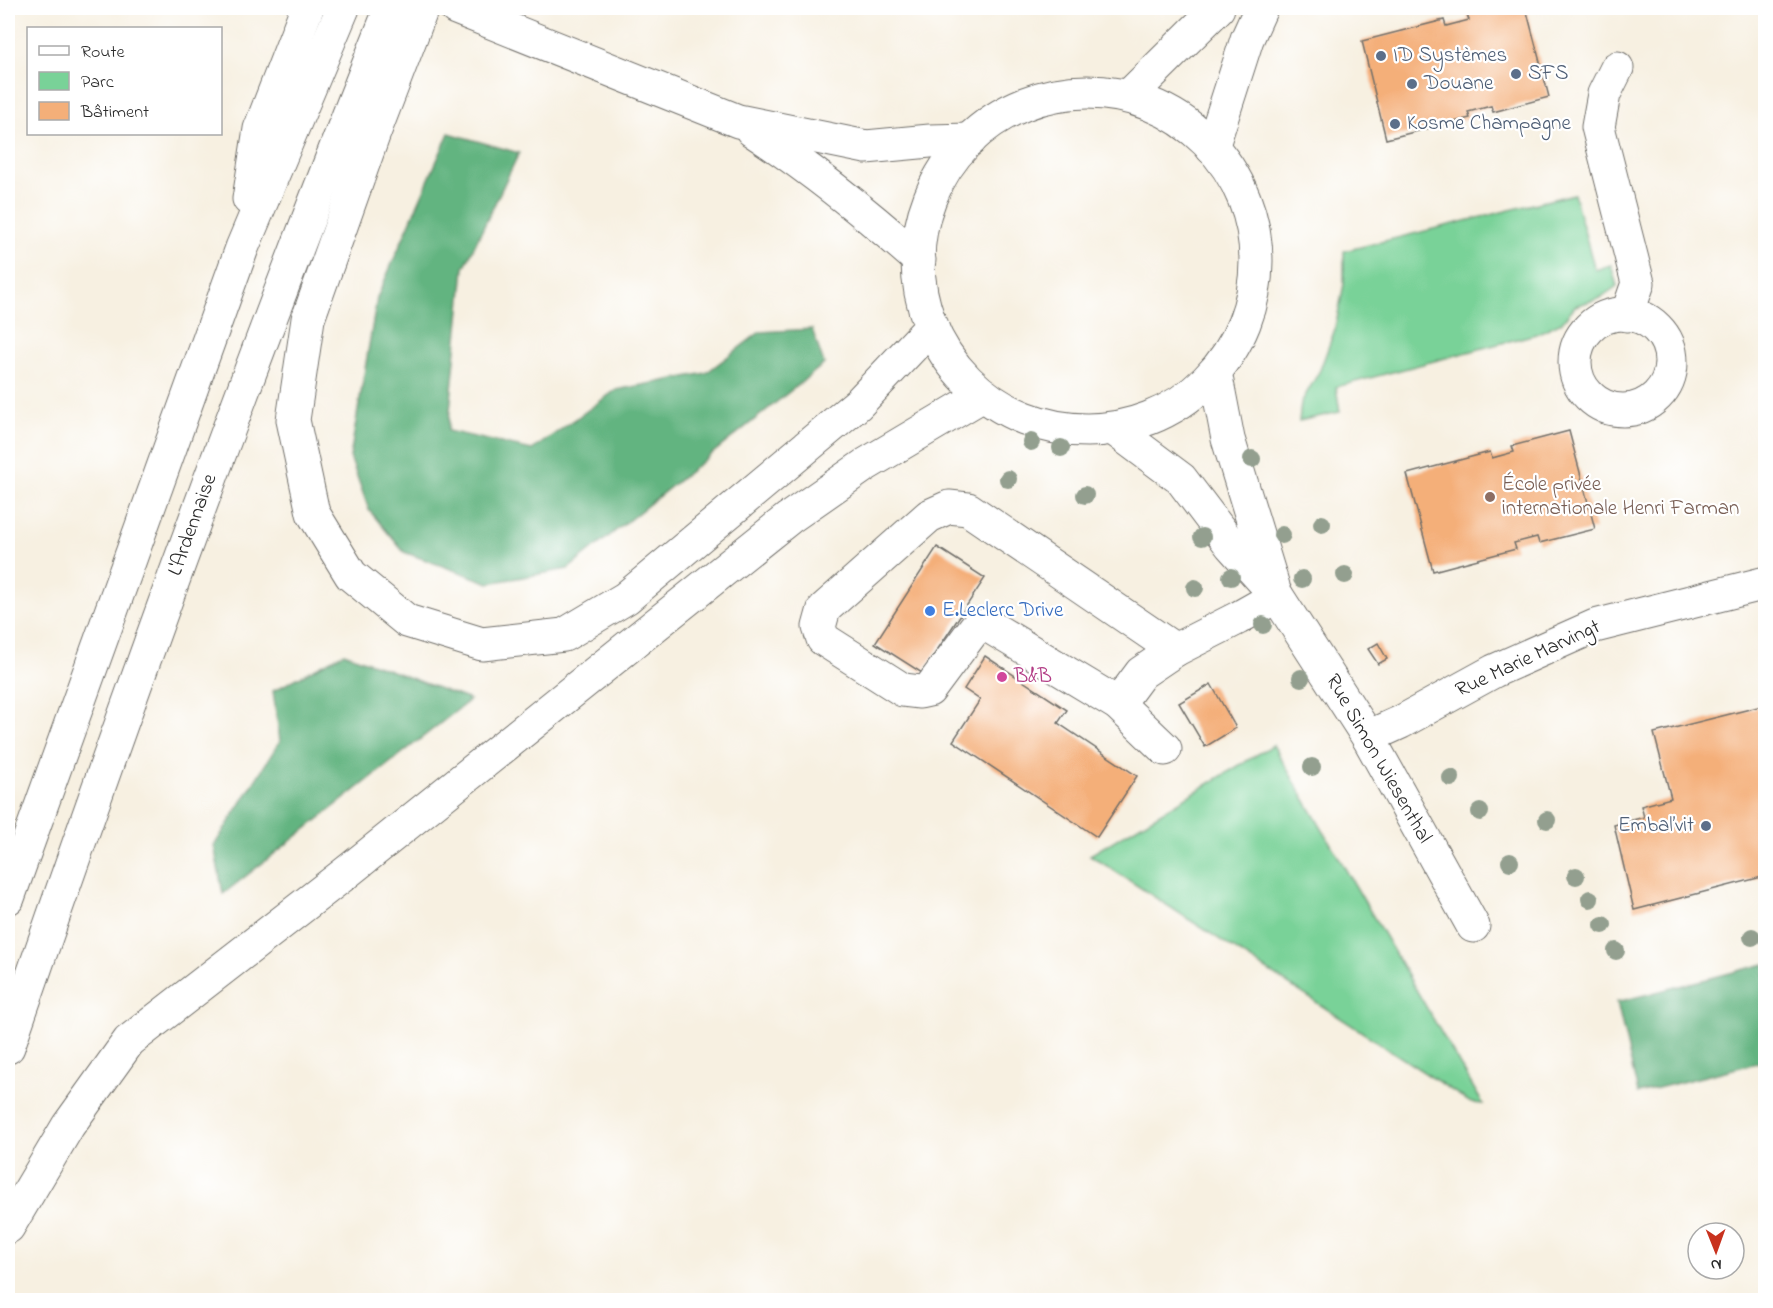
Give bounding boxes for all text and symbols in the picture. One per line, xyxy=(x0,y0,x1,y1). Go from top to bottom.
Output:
legend xyxy=(27,27,222,135)
text: Route xyxy=(81,40,126,66)
place label: ID Systèmes xyxy=(1393,41,1507,73)
marker: ID Systèmes xyxy=(1374,49,1388,63)
place label: SFS xyxy=(1528,59,1569,89)
marker: SFS xyxy=(1509,67,1523,81)
place label: Douane xyxy=(1423,69,1494,99)
text: Parc xyxy=(81,70,114,96)
marker: Douane xyxy=(1405,77,1419,91)
text: Bâtiment xyxy=(80,100,149,126)
place label: Kosme Champagne xyxy=(1407,109,1571,141)
marker: Kosme Champagne xyxy=(1388,117,1402,131)
street label: L'Ardennaise xyxy=(161,469,226,580)
place label: École privée internationale Henri Farman xyxy=(1502,470,1739,524)
marker: École privée internationale Henri Farman xyxy=(1483,490,1497,504)
place label: E.Leclerc Drive xyxy=(942,596,1064,626)
marker: E.Leclerc Drive xyxy=(923,604,937,618)
street label: Rue Marie Marvingt xyxy=(1451,612,1606,708)
place label: B&B xyxy=(1013,662,1052,692)
street label: Rue Simon Wiesenthal xyxy=(1317,669,1439,849)
marker: B&B xyxy=(995,670,1009,684)
place label: Embal’vit xyxy=(1618,811,1694,841)
marker: Embal’vit xyxy=(1699,819,1713,833)
north arrow xyxy=(1686,1221,1746,1281)
text: N xyxy=(1710,1252,1722,1276)

